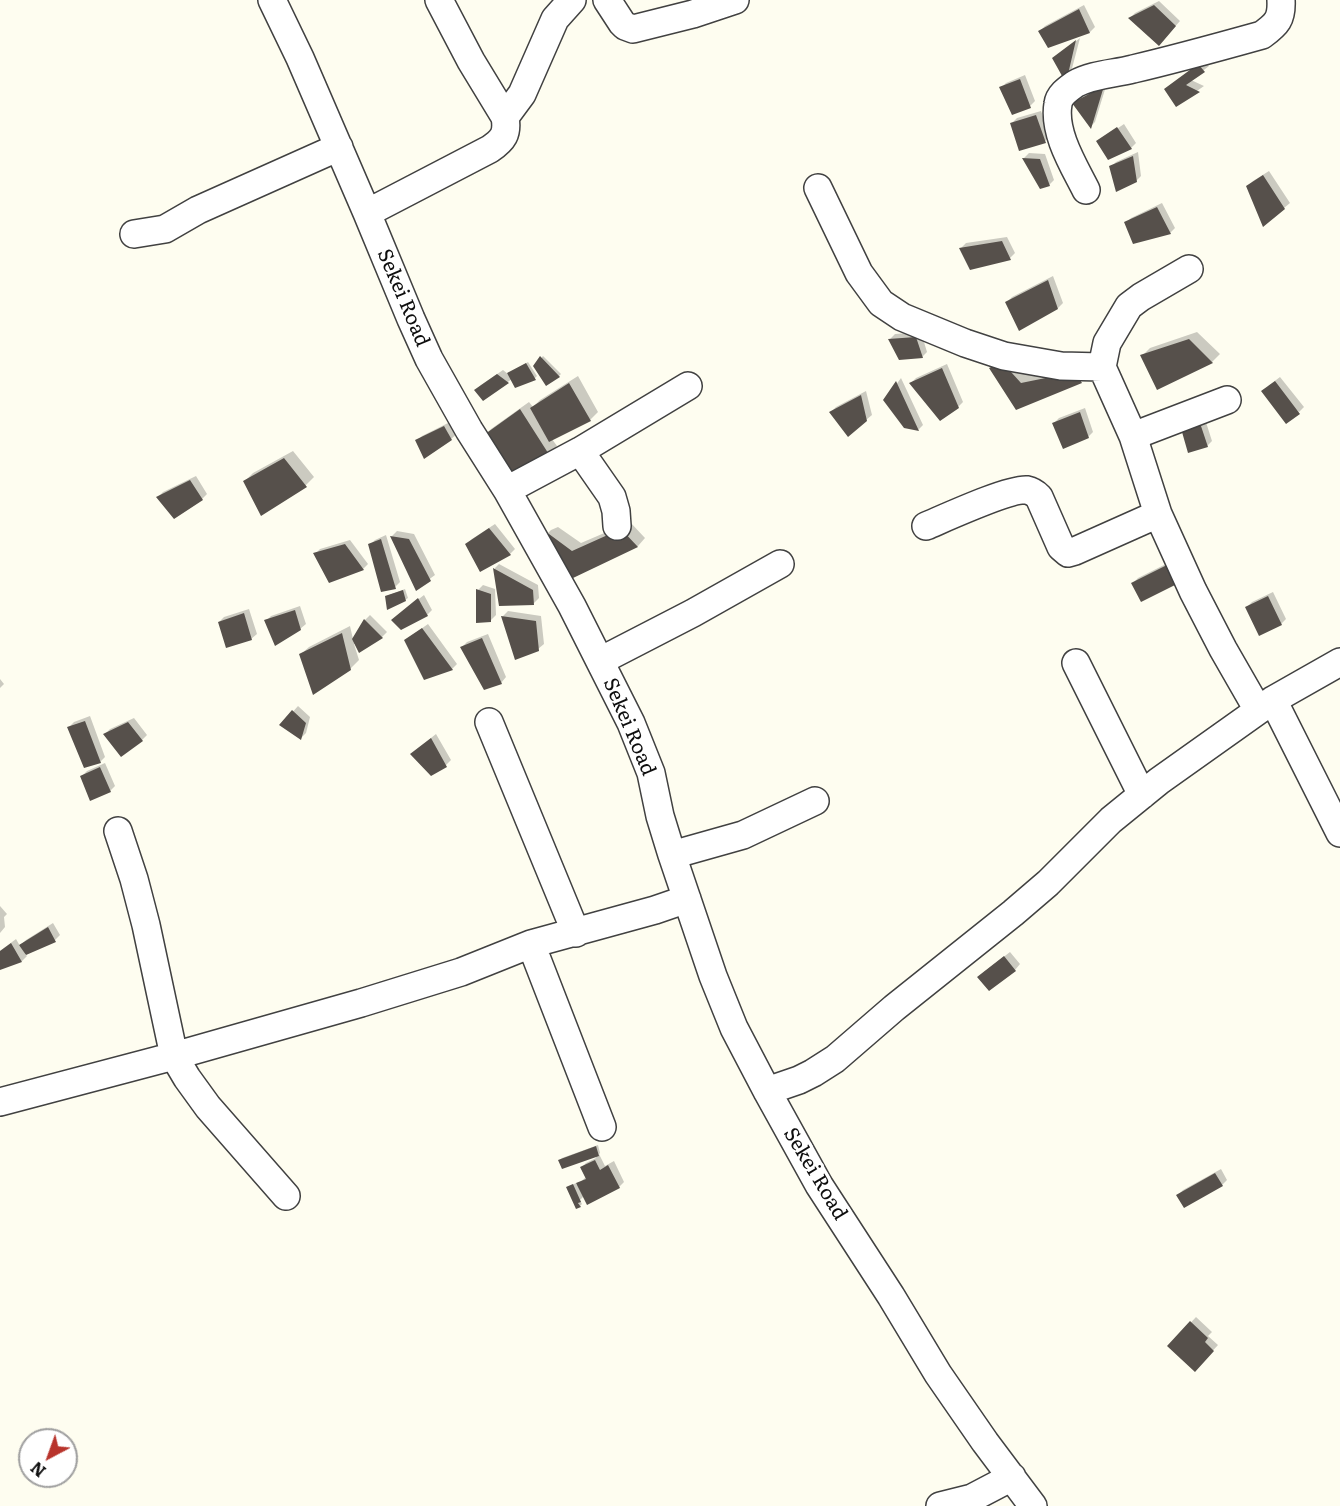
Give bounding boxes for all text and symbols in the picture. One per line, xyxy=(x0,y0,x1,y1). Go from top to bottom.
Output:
street label: Sekei Road xyxy=(372,246,434,350)
street label: Sekei Road xyxy=(598,675,660,779)
street label: Sekei Road xyxy=(778,1123,852,1225)
north arrow xyxy=(18,1428,78,1488)
text: N xyxy=(25,1457,50,1484)

